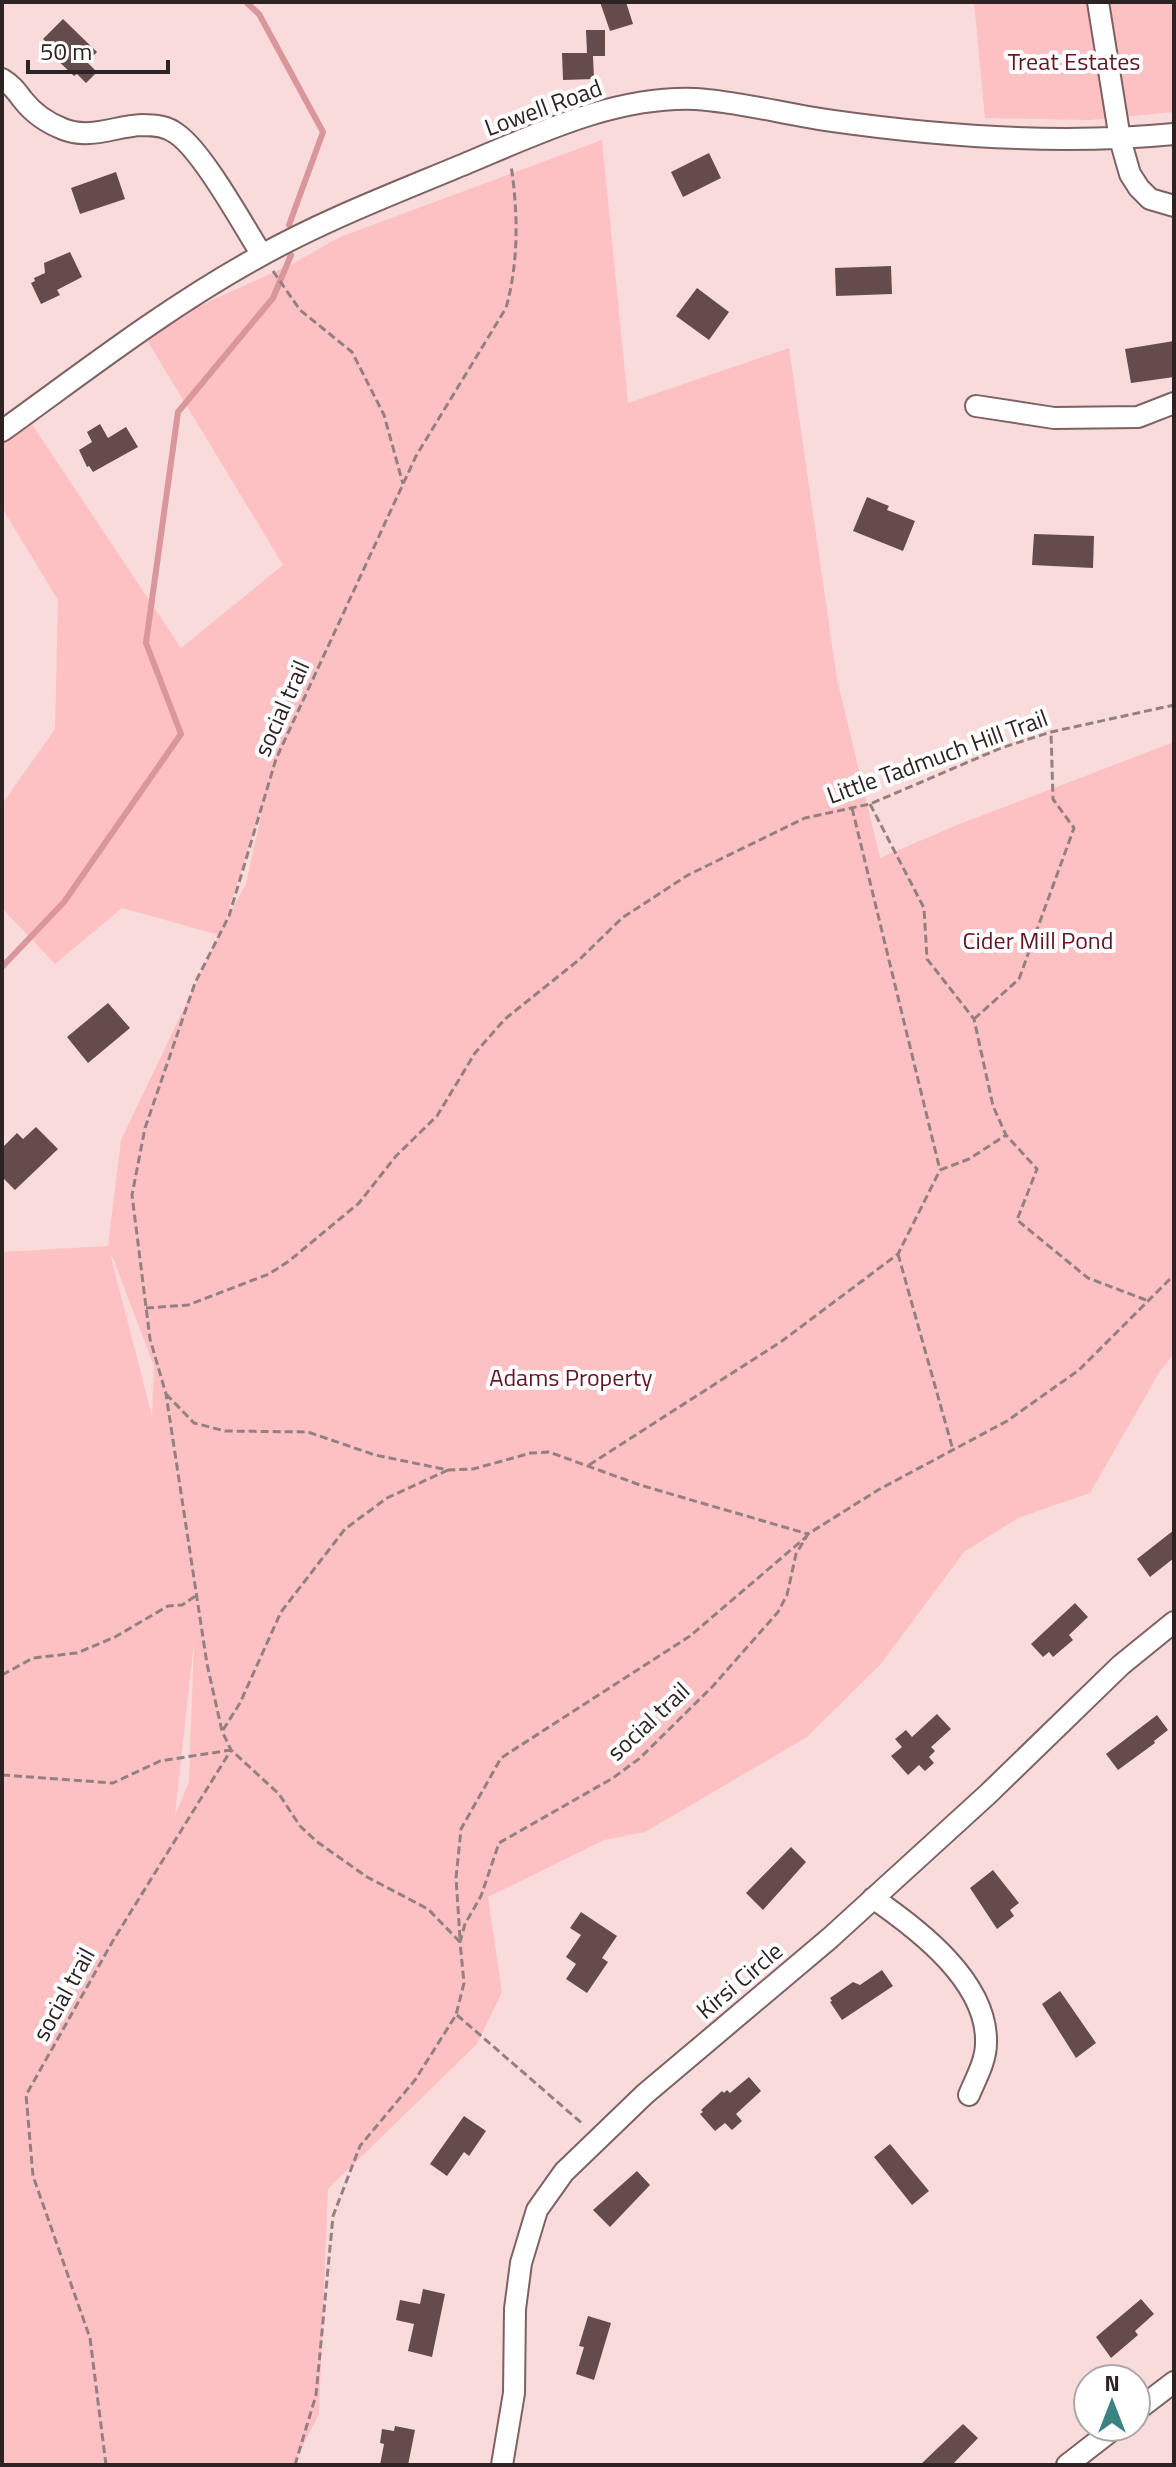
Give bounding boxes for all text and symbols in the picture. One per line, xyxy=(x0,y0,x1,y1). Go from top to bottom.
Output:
scale bar xyxy=(28,24,168,74)
text: 50 m xyxy=(40,33,92,69)
park label: Treat Estates xyxy=(1007,43,1141,79)
street label: Lowell Road xyxy=(479,69,607,145)
street label: social trail xyxy=(244,654,318,762)
street label: Little Tadmuch Hill Trail xyxy=(822,699,1052,813)
park label: Cider Mill Pond xyxy=(963,922,1113,958)
park label: Adams Property xyxy=(489,1359,653,1395)
street label: social trail xyxy=(598,1673,698,1769)
street label: Kirsi Circle xyxy=(688,1933,790,2027)
street label: social trail xyxy=(23,1941,103,2047)
north arrow xyxy=(1072,2363,1152,2443)
text: N xyxy=(1104,2366,1120,2400)

